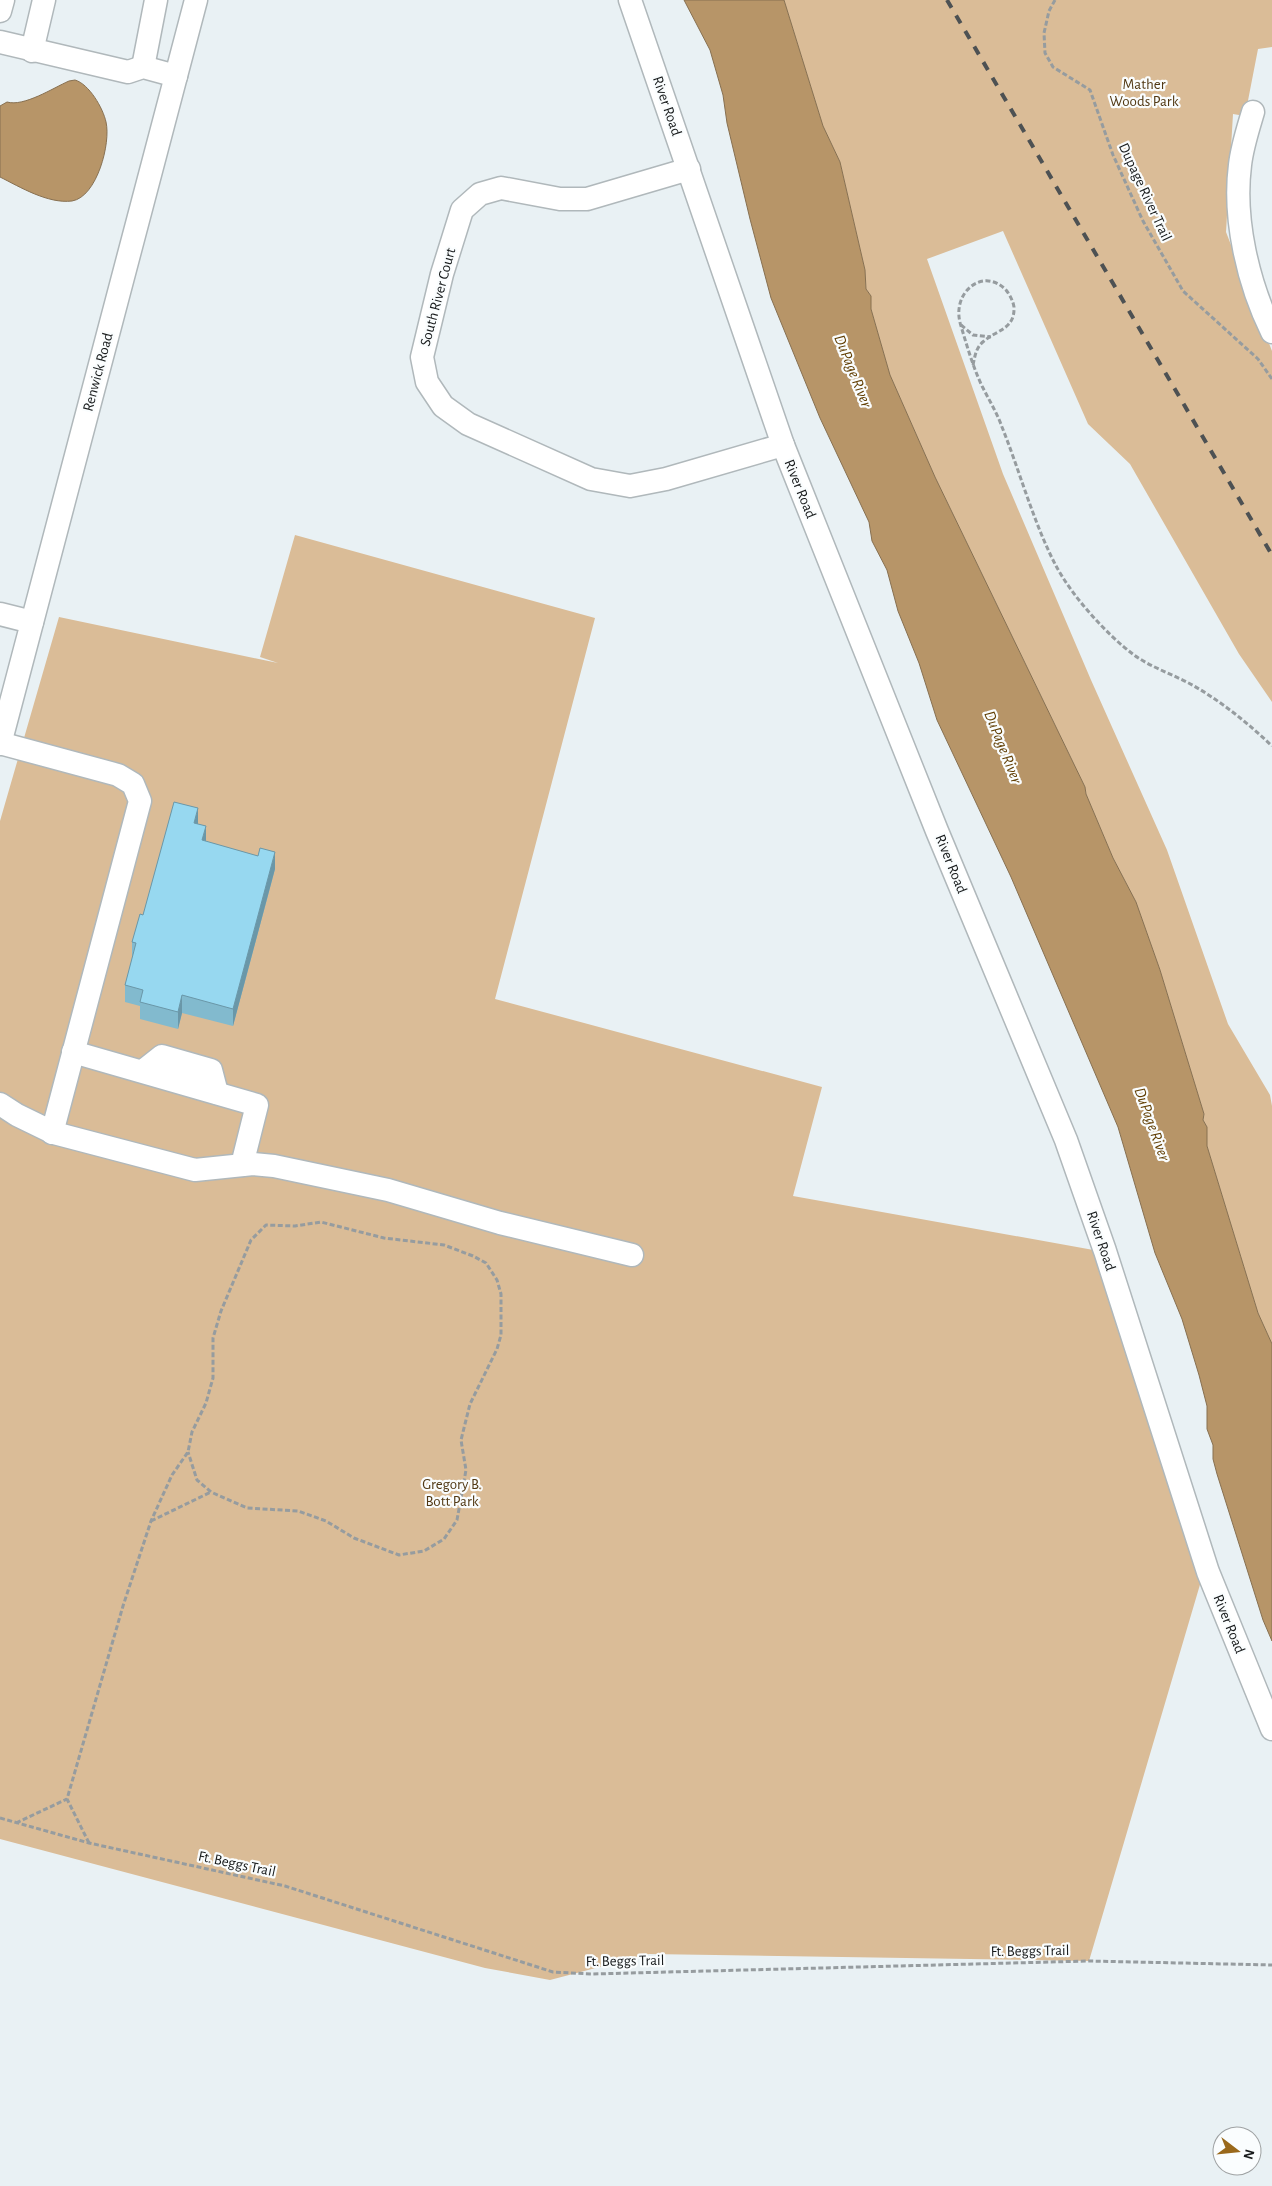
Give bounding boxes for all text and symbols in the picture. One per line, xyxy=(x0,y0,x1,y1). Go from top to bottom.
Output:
street label: River Road xyxy=(650,74,684,138)
park label: Mather Woods Park xyxy=(1109,77,1179,109)
street label: Dupage River Trail xyxy=(1116,141,1174,243)
street label: South River Court xyxy=(418,246,458,348)
street label: Renwick Road xyxy=(80,331,116,413)
water label: DuPage River xyxy=(831,332,875,410)
street label: River Road xyxy=(781,457,819,521)
water label: DuPage River xyxy=(981,708,1025,786)
street label: River Road xyxy=(932,832,970,896)
water label: DuPage River xyxy=(1131,1085,1173,1164)
street label: River Road xyxy=(1084,1209,1118,1273)
park label: Gregory B. Bott Park xyxy=(422,1477,482,1509)
street label: River Road xyxy=(1210,1592,1248,1656)
street label: Ft. Beggs Trail xyxy=(197,1848,277,1880)
street label: Ft. Beggs Trail xyxy=(991,1943,1069,1959)
street label: Ft. Beggs Trail xyxy=(586,1953,664,1969)
north arrow xyxy=(1212,2126,1262,2176)
text: N xyxy=(1240,2148,1257,2161)

